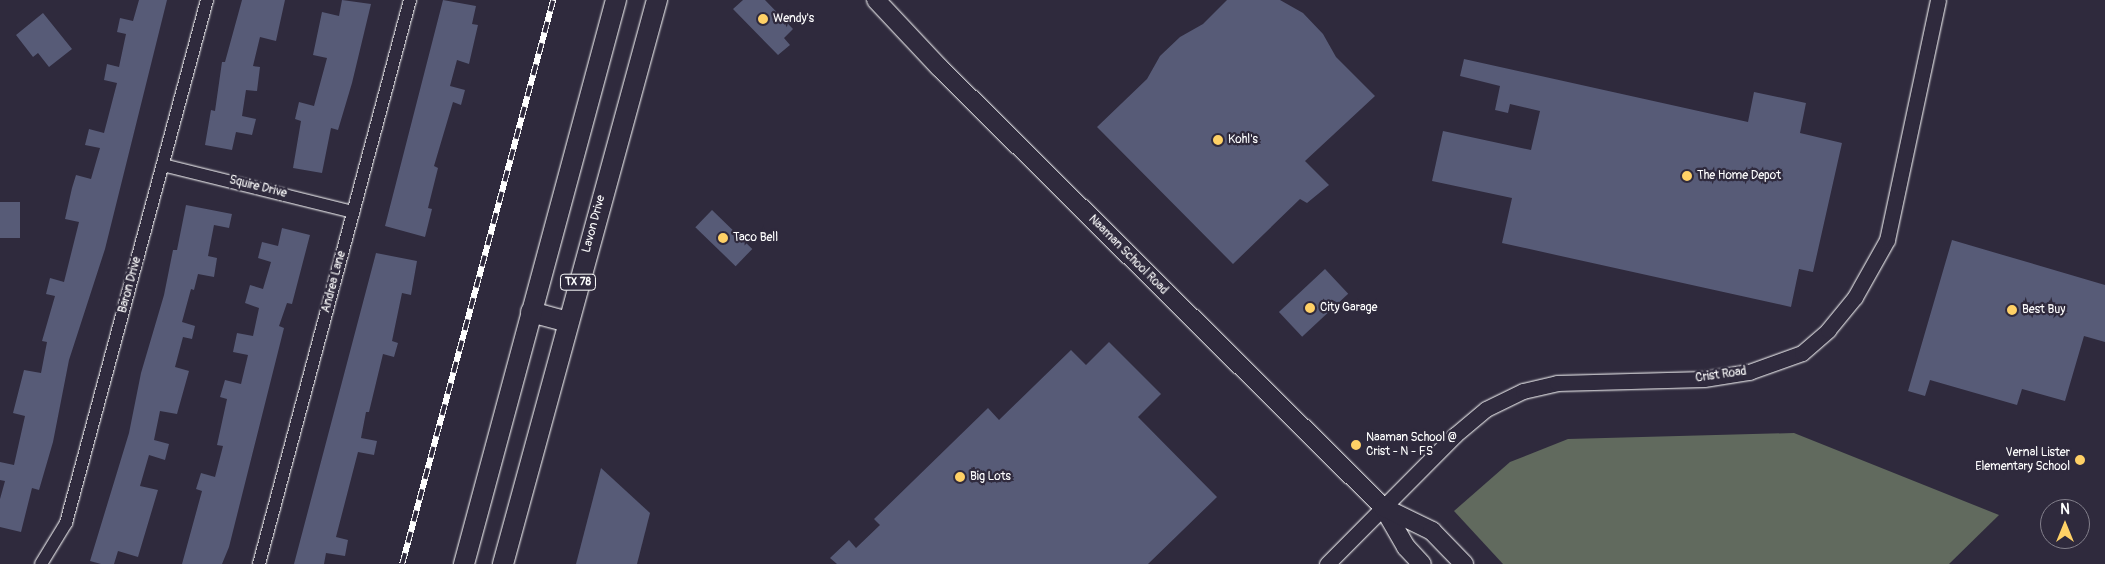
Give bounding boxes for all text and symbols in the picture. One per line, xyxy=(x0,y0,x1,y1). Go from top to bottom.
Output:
place label: Wendy's xyxy=(773,12,814,26)
marker: Wendy's xyxy=(757,13,769,25)
place label: Kohl's xyxy=(1228,133,1258,147)
marker: Kohl's xyxy=(1212,134,1224,146)
place label: The Home Depot xyxy=(1697,169,1781,183)
marker: The Home Depot xyxy=(1681,170,1693,182)
street label: Squire Drive xyxy=(228,173,288,201)
street label: Lavon Drive xyxy=(579,194,609,254)
street label: Naaman School Road xyxy=(1085,212,1171,298)
place label: Taco Bell xyxy=(733,231,778,245)
marker: Taco Bell xyxy=(717,232,729,244)
street label: Andrea Lane xyxy=(319,250,349,314)
street label: Baron Drive xyxy=(116,255,144,315)
road number: TX 78 xyxy=(559,274,597,290)
place label: City Garage xyxy=(1320,301,1377,315)
marker: City Garage xyxy=(1304,302,1316,314)
place label: Best Buy xyxy=(2022,303,2065,317)
marker: Best Buy xyxy=(2006,304,2018,316)
street label: Crist Road xyxy=(1695,364,1747,386)
place label: Naaman School @ Crist - N - FS xyxy=(1366,431,1457,459)
marker: Naaman School @ Crist - N - FS xyxy=(1350,439,1362,451)
place label: Vernal Lister Elementary School xyxy=(1975,446,2070,474)
marker: Vernal Lister Elementary School xyxy=(2074,454,2086,466)
place label: Big Lots xyxy=(970,470,1011,484)
marker: Big Lots xyxy=(954,471,966,483)
north arrow xyxy=(2040,499,2090,549)
text: N xyxy=(2060,501,2070,518)

